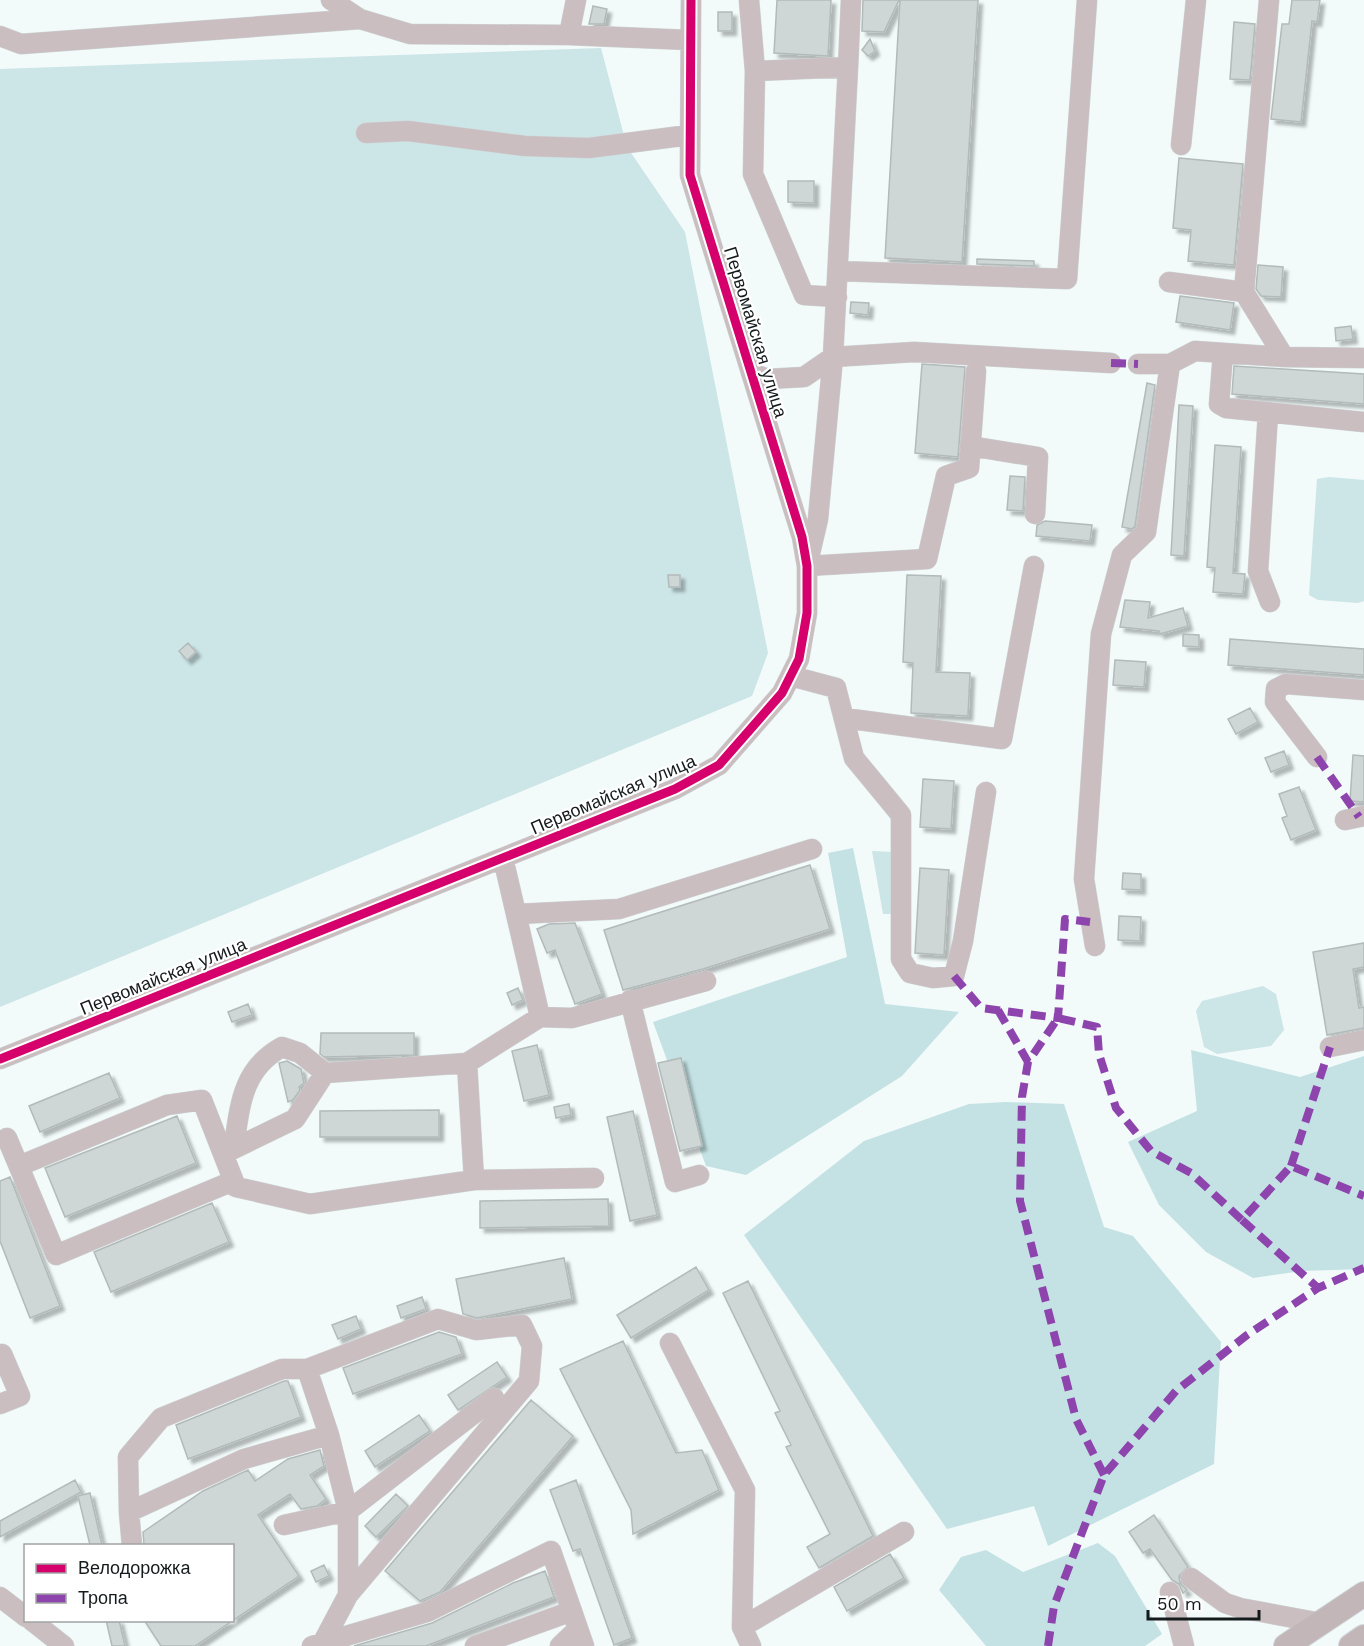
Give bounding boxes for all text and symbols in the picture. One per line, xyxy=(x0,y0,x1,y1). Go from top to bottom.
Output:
street label: Первомайская улица xyxy=(720,244,792,421)
street label: Первомайская улица xyxy=(527,749,700,838)
street label: Первомайская улица xyxy=(77,933,250,1019)
legend xyxy=(24,1544,234,1622)
text: Велодорожка xyxy=(78,1557,191,1578)
scale bar xyxy=(1148,1583,1259,1621)
text: Тропа xyxy=(78,1587,129,1608)
text: 50 m xyxy=(1157,1593,1202,1614)

